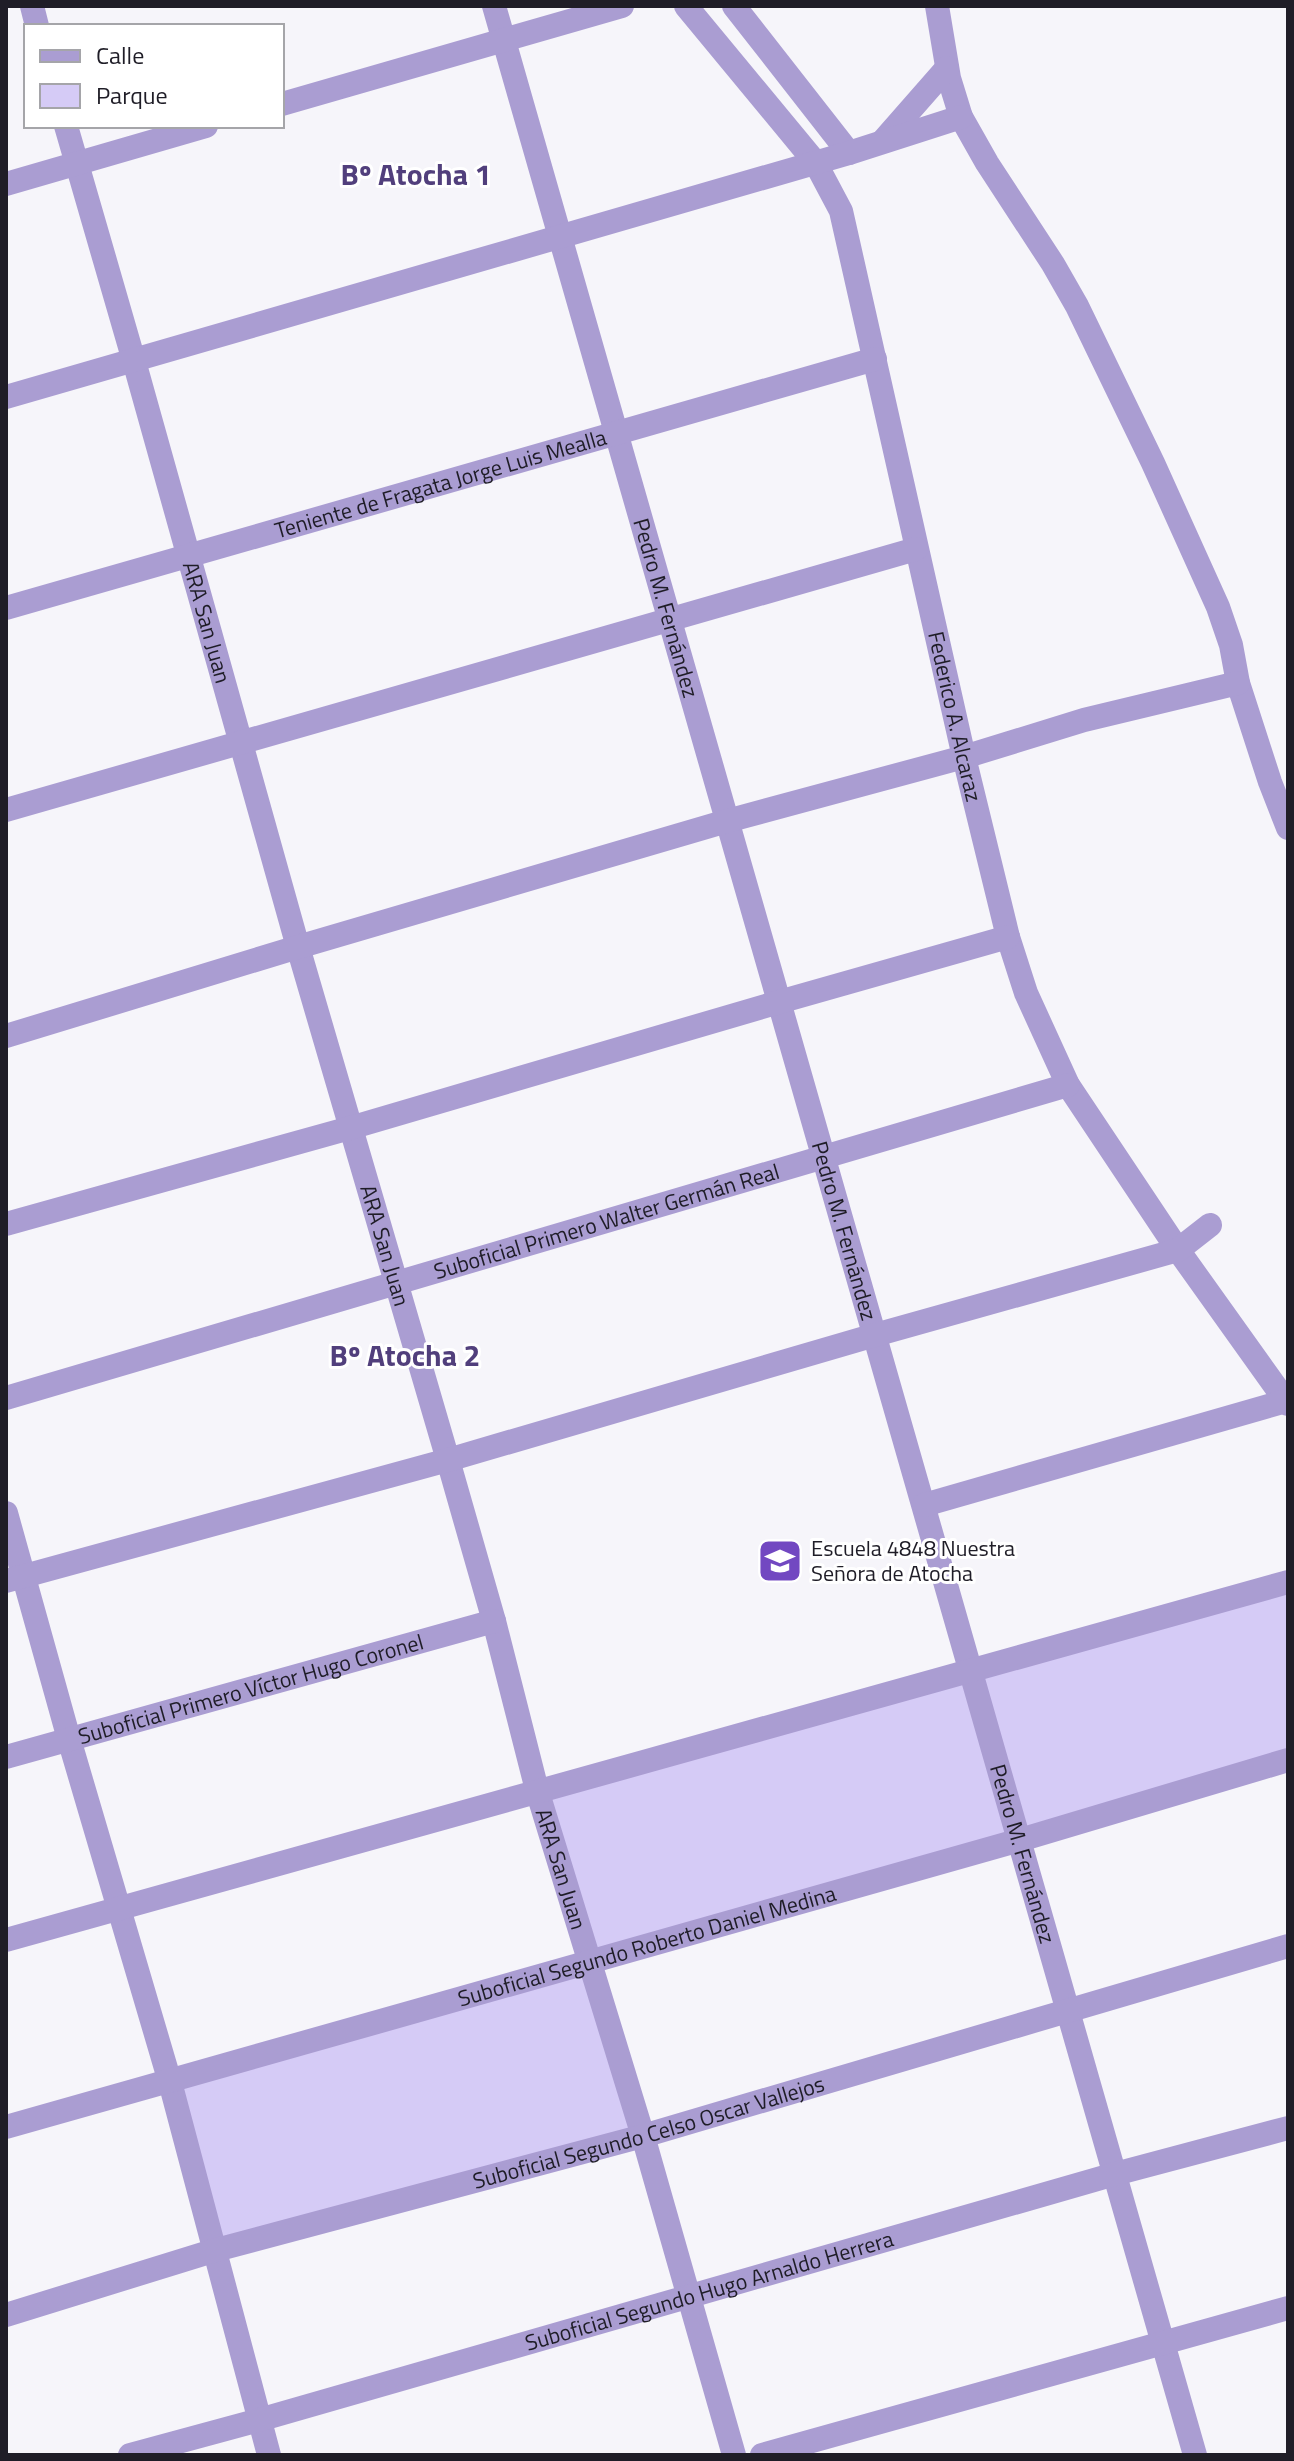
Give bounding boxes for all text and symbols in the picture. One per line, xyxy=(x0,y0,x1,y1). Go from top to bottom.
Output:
legend xyxy=(24,24,284,128)
text: Calle xyxy=(96,37,144,73)
text: Parque xyxy=(96,77,168,113)
district label: Bº Atocha 1 xyxy=(341,151,491,197)
street label: Teniente de Fragata Jorge Luis Mealla xyxy=(271,420,610,547)
street label: Pedro M. Fernández xyxy=(624,514,708,701)
street label: ARA San Juan xyxy=(174,558,240,687)
street label: Federico A. Alcaraz xyxy=(919,628,991,805)
street label: Pedro M. Fernández xyxy=(803,1137,886,1324)
street label: Suboficial Primero Walter Germán Real xyxy=(430,1154,783,1288)
street label: ARA San Juan xyxy=(351,1181,419,1310)
district label: Bº Atocha 2 xyxy=(330,1332,480,1378)
place label: Escuela 4848 Nuestra Señora de Atocha xyxy=(811,1531,1015,1590)
school or university icon: Escuela 4848 Nuestra Señora de Atocha xyxy=(756,1537,804,1585)
street label: Suboficial Primero Víctor Hugo Coronel xyxy=(74,1625,427,1753)
street label: Pedro M. Fernández xyxy=(981,1760,1065,1947)
street label: ARA San Juan xyxy=(527,1804,596,1934)
street label: Suboficial Segundo Roberto Daniel Medina xyxy=(454,1876,840,2015)
street label: Suboficial Segundo Celso Oscar Vallejos xyxy=(469,2066,828,2198)
street label: Suboficial Segundo Hugo Arnaldo Herrera xyxy=(521,2222,897,2360)

